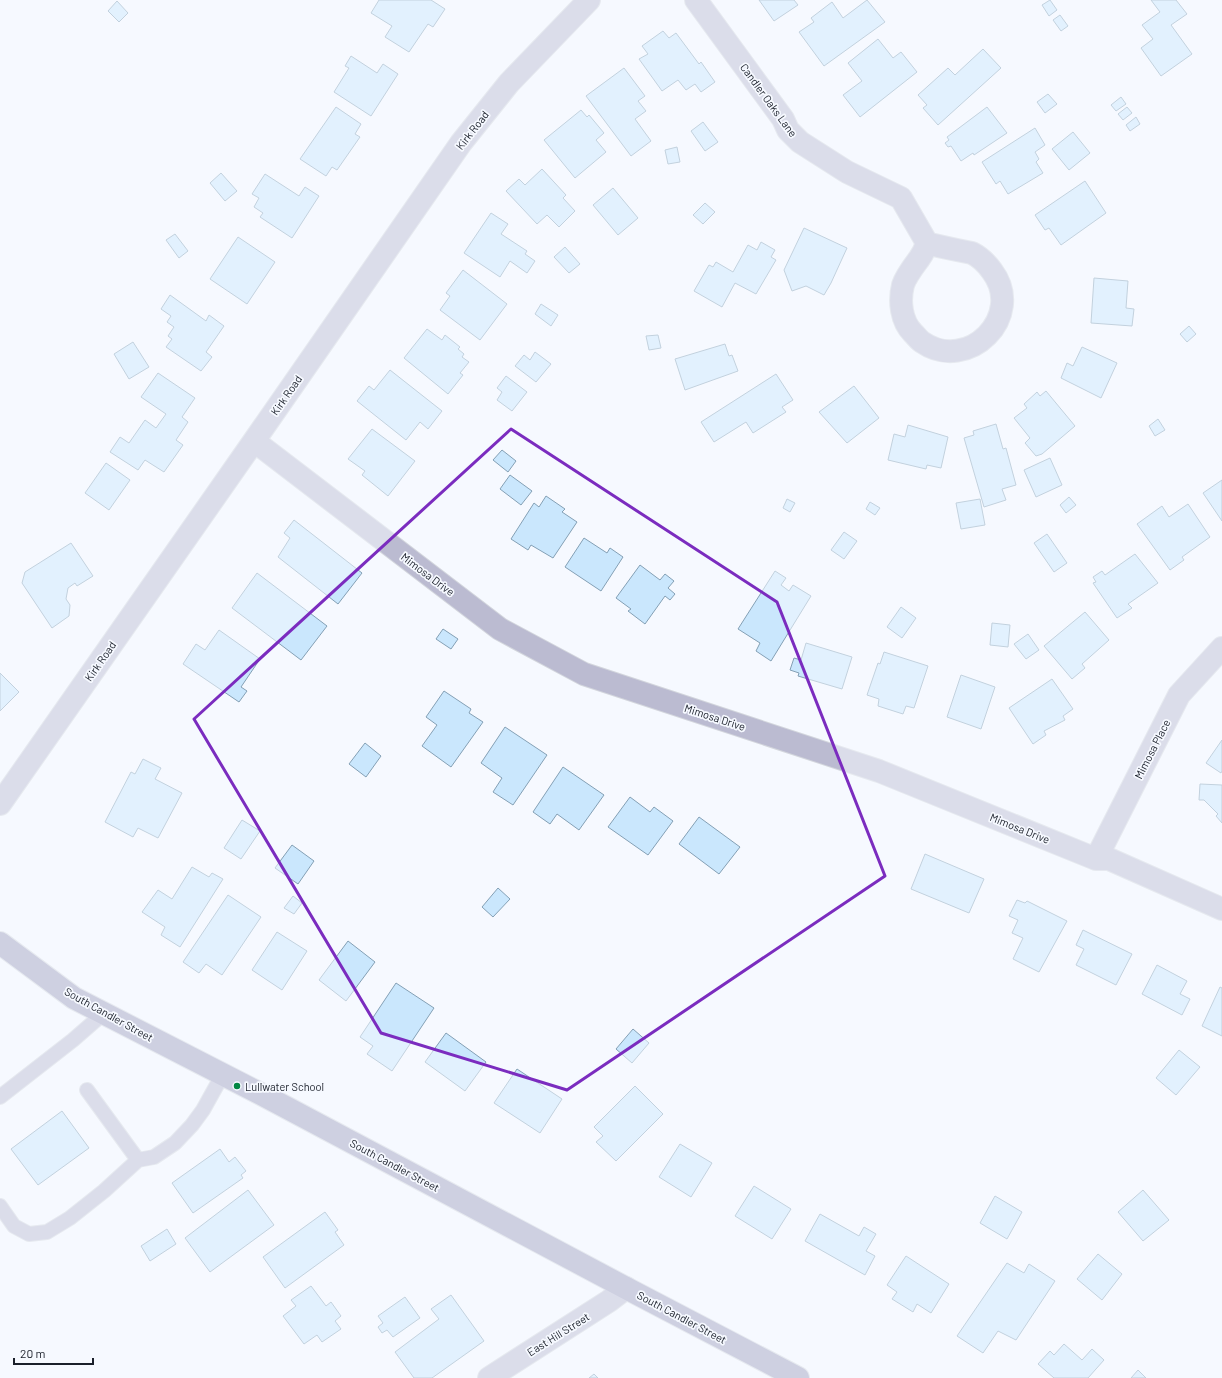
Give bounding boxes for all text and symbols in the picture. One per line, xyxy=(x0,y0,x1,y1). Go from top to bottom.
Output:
street label: Candler Oaks Lane xyxy=(738,61,800,139)
street label: Kirk Road xyxy=(453,108,491,152)
street label: Kirk Road xyxy=(268,373,304,417)
street label: Mimosa Drive xyxy=(399,550,457,598)
street label: Kirk Road xyxy=(82,639,118,683)
street label: Mimosa Drive xyxy=(683,701,747,733)
street label: Mimosa Place xyxy=(1131,717,1173,781)
street label: Mimosa Drive xyxy=(988,810,1052,846)
street label: South Candler Street xyxy=(62,984,156,1044)
place label: Lullwater School xyxy=(245,1080,324,1093)
marker: Lullwater School xyxy=(232,1081,242,1091)
street label: South Candler Street xyxy=(348,1136,442,1194)
street label: South Candler Street xyxy=(635,1288,729,1346)
street label: East Hill Street xyxy=(524,1310,592,1358)
scale bar xyxy=(14,1340,93,1366)
text: 20 m xyxy=(20,1346,46,1360)

